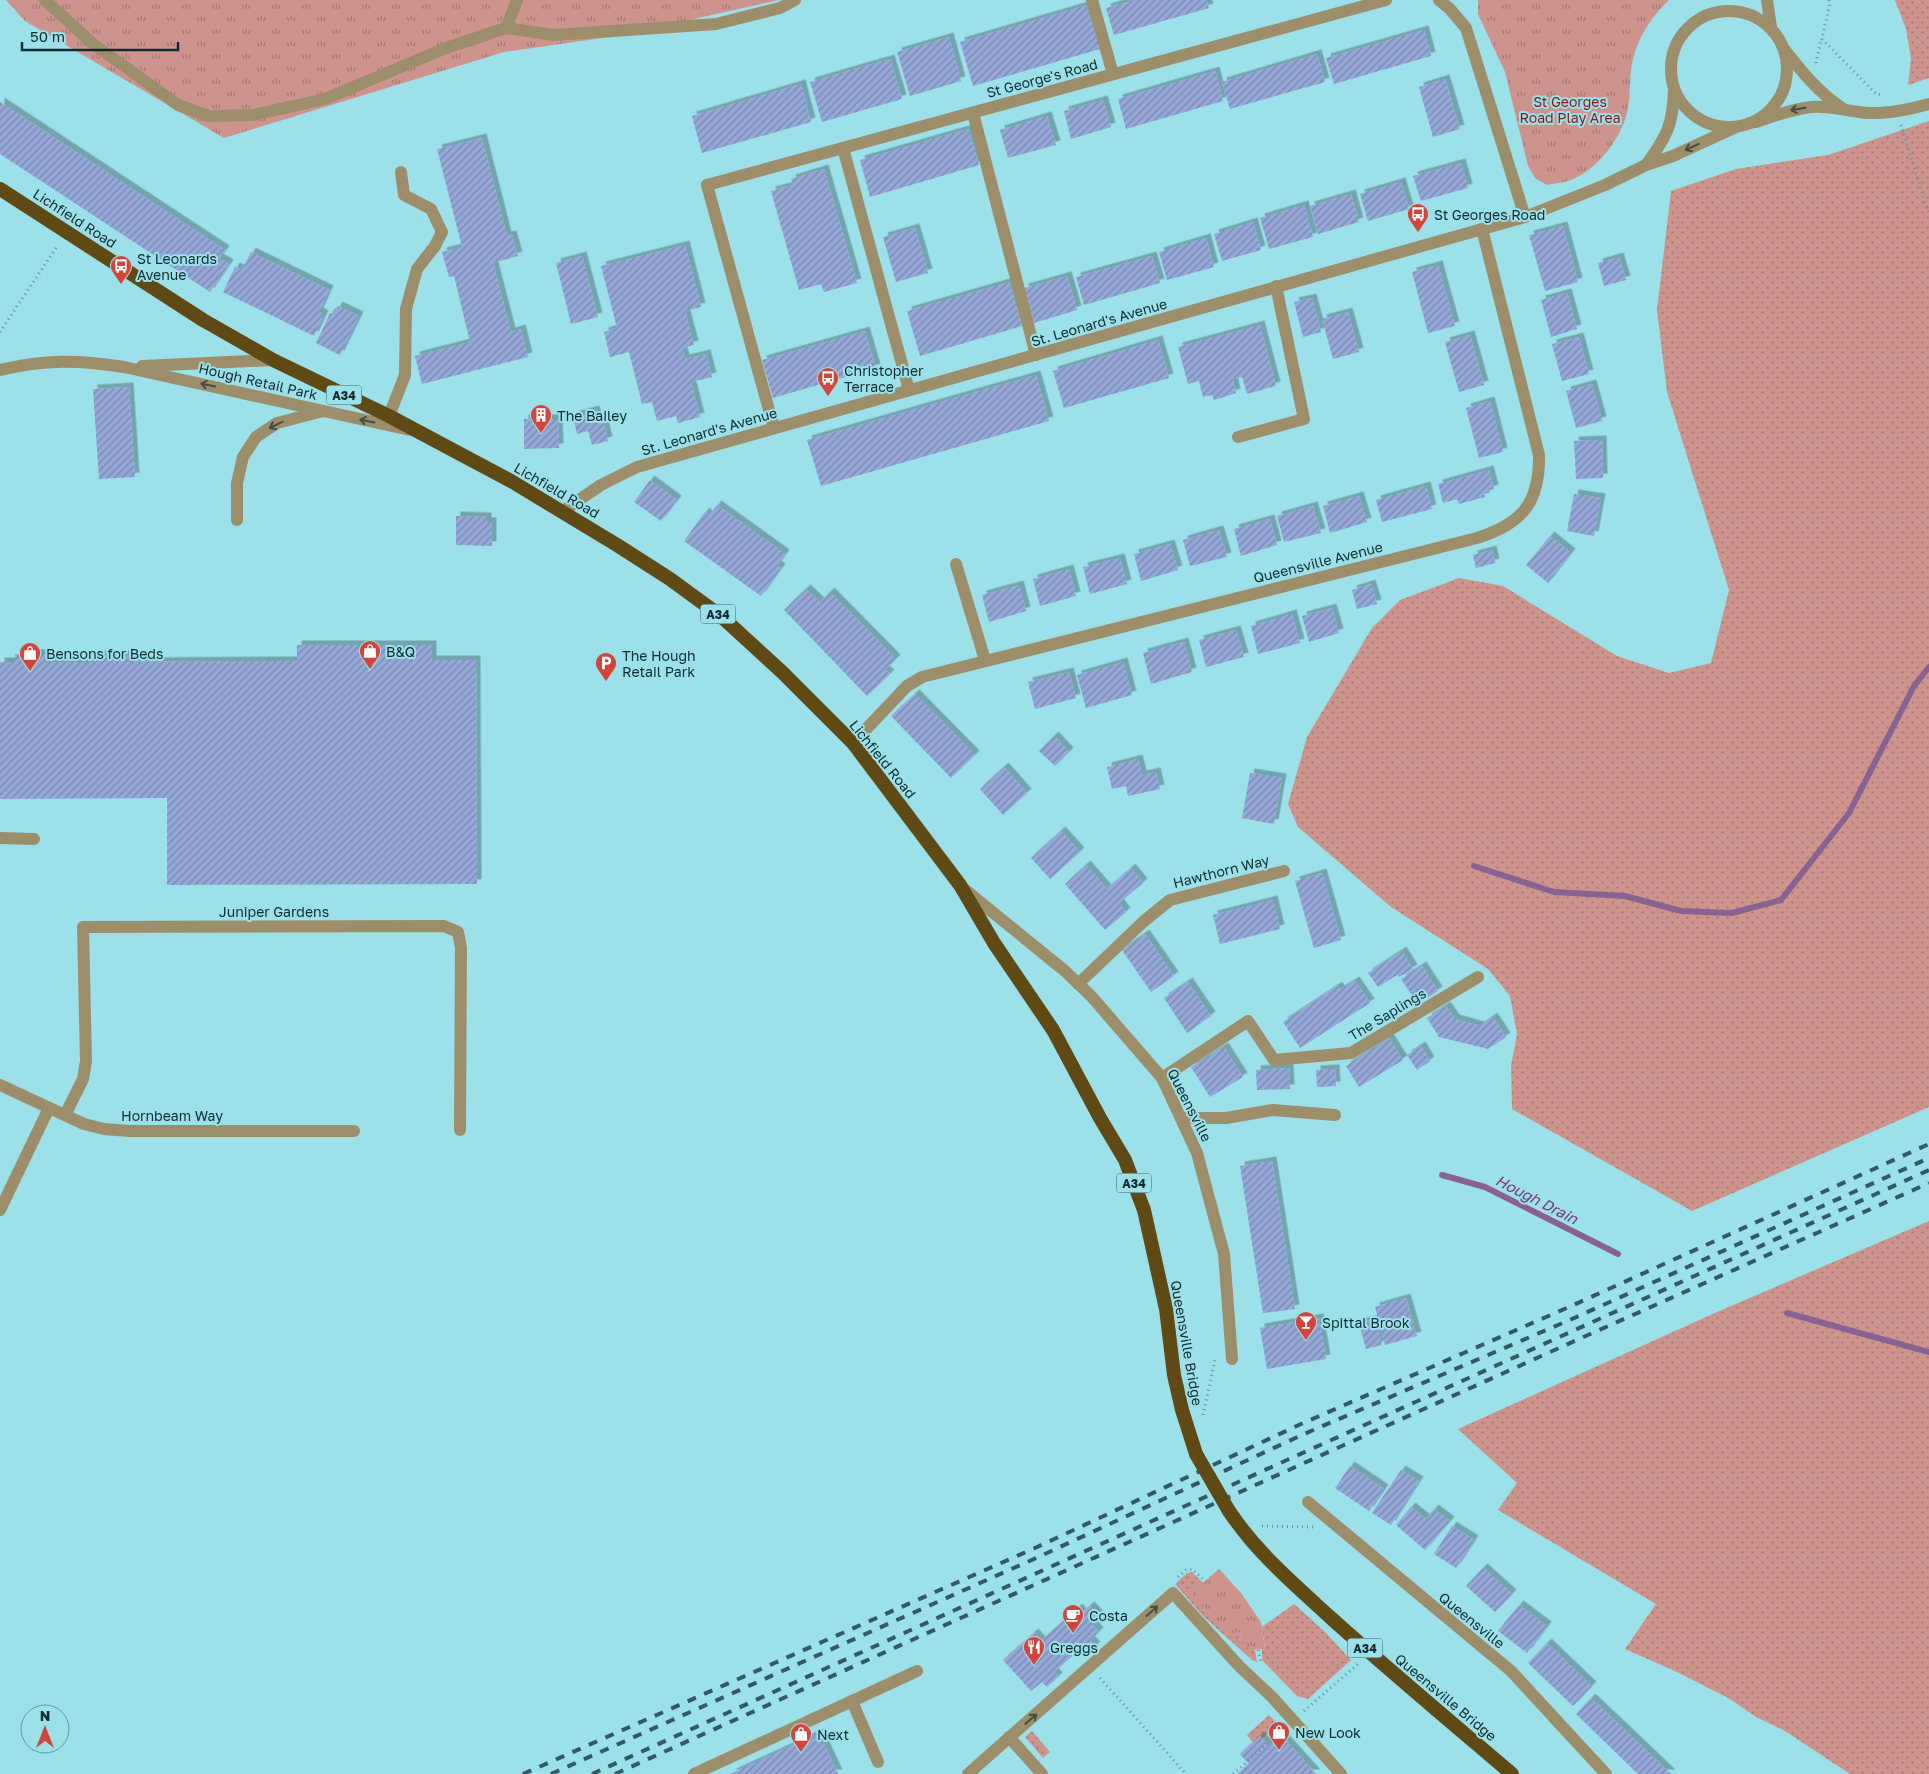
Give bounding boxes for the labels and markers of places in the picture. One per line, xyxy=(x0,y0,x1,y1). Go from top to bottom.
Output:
bus stop icon: St Georges Road xyxy=(1406,202,1430,233)
place label: St Georges Road xyxy=(1434,206,1545,223)
place label: St Leonards Avenue xyxy=(137,250,217,283)
bus stop icon: St Leonards Avenue xyxy=(109,254,133,285)
place label: Christopher Terrace xyxy=(844,362,924,395)
bus stop icon: Christopher Terrace xyxy=(816,366,840,397)
building icon: The Bailey xyxy=(529,403,553,434)
place label: The Bailey xyxy=(557,407,627,424)
shop icon: B&Q xyxy=(358,639,382,670)
shop icon: Bensons for Beds xyxy=(18,641,42,672)
place label: B&Q xyxy=(386,643,415,660)
place label: Bensons for Beds xyxy=(46,645,163,662)
place label: The Hough Retail Park xyxy=(622,647,696,680)
parking icon: The Hough Retail Park xyxy=(594,651,618,682)
bar icon: Spittal Brook xyxy=(1294,1310,1318,1341)
place label: Spittal Brook xyxy=(1322,1314,1410,1331)
cafe icon: Costa xyxy=(1061,1603,1085,1634)
place label: Costa xyxy=(1089,1607,1128,1624)
restaurant icon: Greggs xyxy=(1022,1635,1046,1666)
place label: Greggs xyxy=(1050,1639,1098,1656)
shop icon: New Look xyxy=(1267,1720,1291,1751)
shop icon: Next xyxy=(789,1722,813,1753)
place label: New Look xyxy=(1295,1724,1361,1741)
place label: Next xyxy=(817,1726,849,1743)

